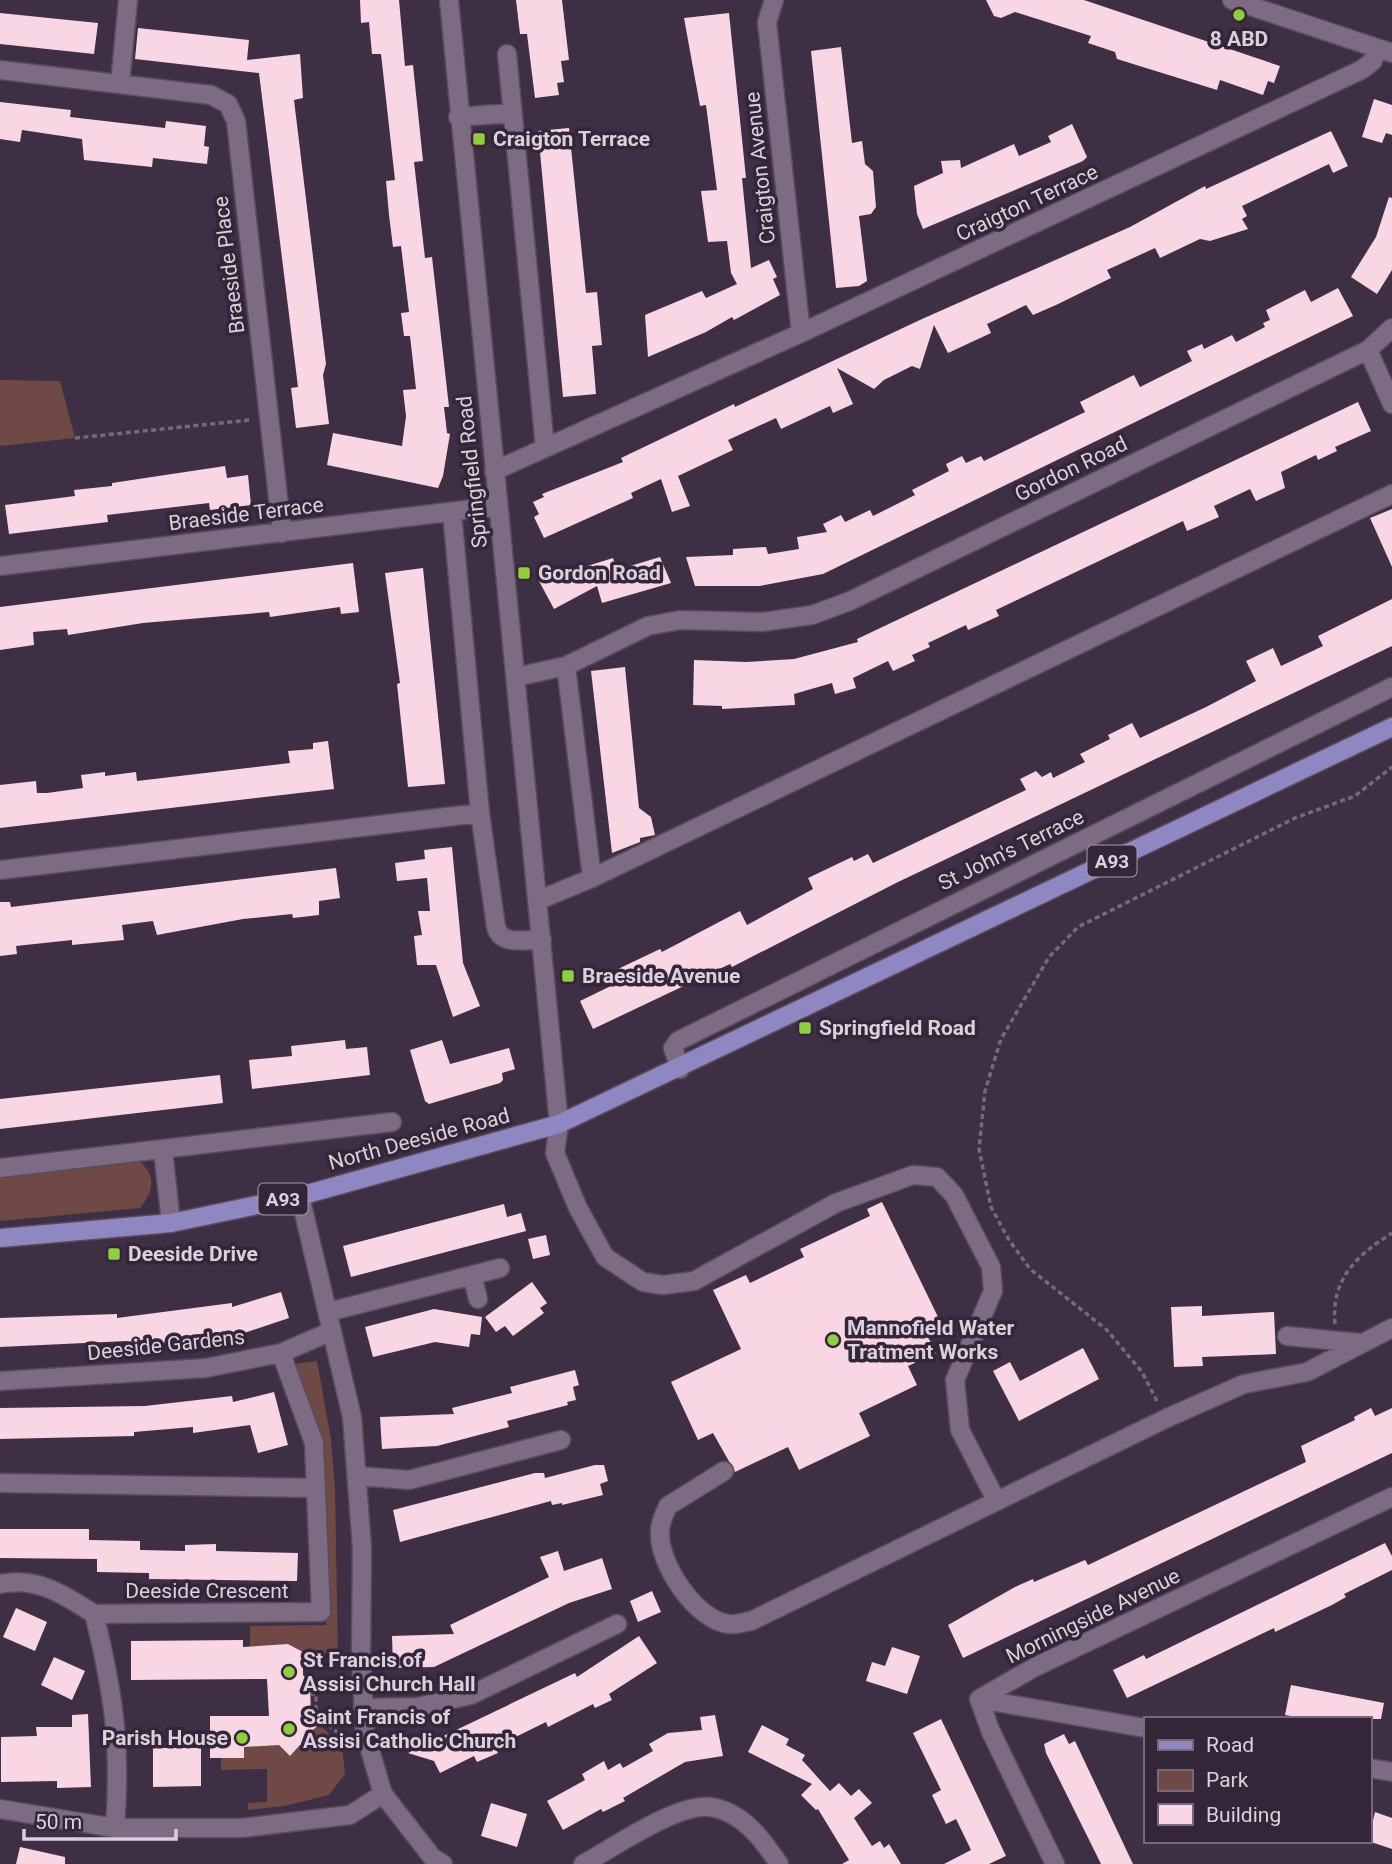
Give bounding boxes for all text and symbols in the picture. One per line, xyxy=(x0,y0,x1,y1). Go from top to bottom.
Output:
marker: 8 ABD xyxy=(1231,7,1247,23)
place label: 8 ABD xyxy=(1210,27,1268,51)
street label: Craigton Avenue xyxy=(740,91,780,245)
place label: Craigton Terrace xyxy=(493,127,650,151)
marker: Craigton Terrace xyxy=(471,131,487,147)
street label: Craigton Terrace xyxy=(952,160,1102,246)
street label: Braeside Place xyxy=(209,195,249,335)
street label: Springfield Road xyxy=(452,395,492,549)
street label: Gordon Road xyxy=(1011,431,1131,507)
street label: Braeside Terrace xyxy=(167,493,325,535)
place label: Gordon Road xyxy=(538,561,661,585)
marker: Gordon Road xyxy=(516,565,532,581)
street label: St John's Terrace xyxy=(934,804,1088,896)
road number: A93 xyxy=(1088,846,1136,876)
place label: Braeside Avenue xyxy=(582,964,740,988)
marker: Braeside Avenue xyxy=(560,968,576,984)
place label: Springfield Road xyxy=(819,1016,976,1040)
marker: Springfield Road xyxy=(797,1020,813,1036)
street label: North Deeside Road xyxy=(326,1103,512,1175)
road number: A93 xyxy=(258,1184,308,1214)
place label: Deeside Drive xyxy=(128,1242,258,1266)
marker: Deeside Drive xyxy=(106,1246,122,1262)
place label: Mannofield Water Tratment Works xyxy=(847,1316,1014,1364)
street label: Deeside Gardens xyxy=(86,1325,246,1365)
marker: Mannofield Water Tratment Works xyxy=(825,1332,841,1348)
street label: Morningside Avenue xyxy=(1002,1563,1184,1669)
street label: Deeside Crescent xyxy=(125,1579,289,1603)
place label: St Francis of Assisi Church Hall xyxy=(303,1648,476,1696)
marker: St Francis of Assisi Church Hall xyxy=(281,1664,297,1680)
place label: Saint Francis of Assisi Catholic Church xyxy=(303,1705,516,1753)
legend xyxy=(1144,1717,1371,1843)
marker: Saint Francis of Assisi Catholic Church xyxy=(281,1721,297,1737)
place label: Parish House xyxy=(102,1726,228,1750)
marker: Parish House xyxy=(234,1730,250,1746)
text: Road xyxy=(1206,1733,1254,1757)
text: Park xyxy=(1206,1768,1249,1792)
scale bar xyxy=(24,1798,177,1842)
text: Building xyxy=(1206,1803,1281,1827)
text: 50 m xyxy=(35,1810,82,1834)

